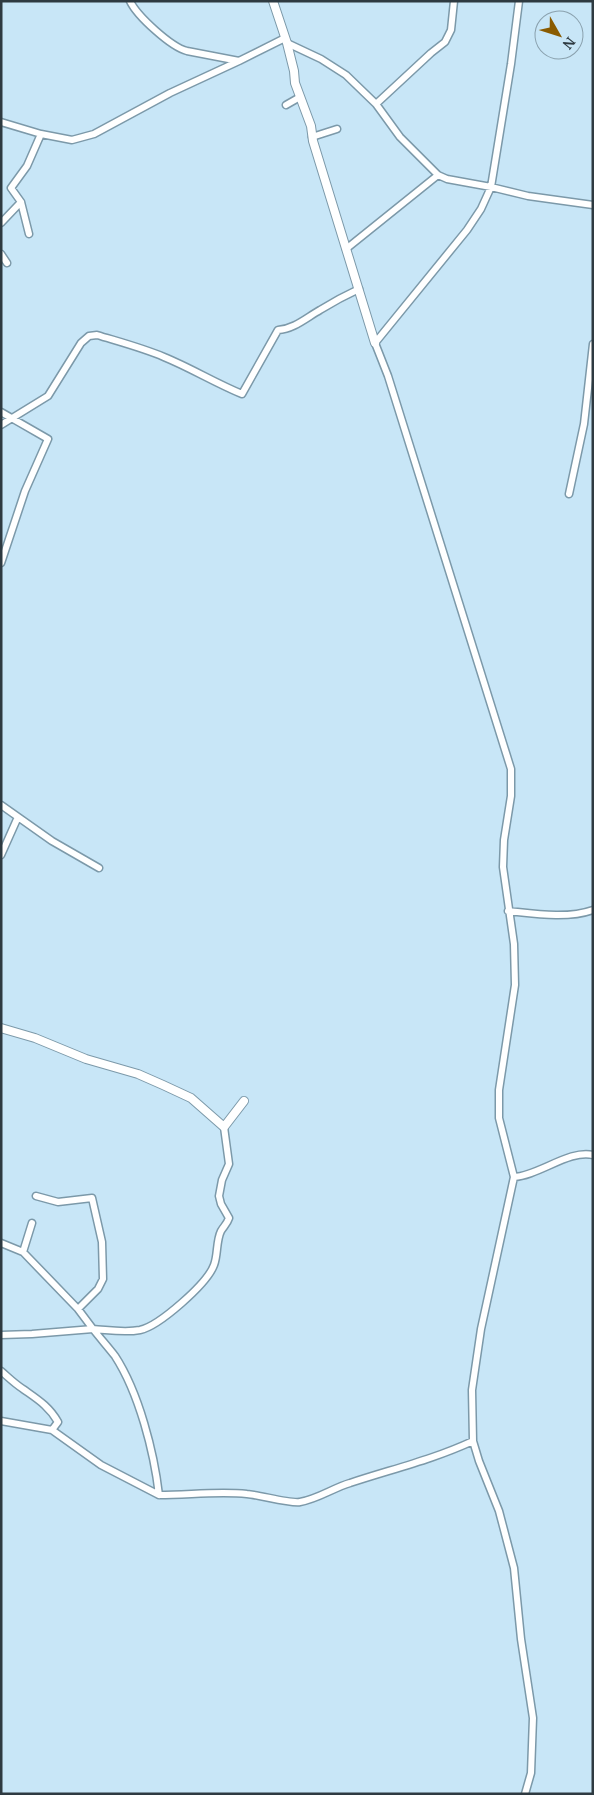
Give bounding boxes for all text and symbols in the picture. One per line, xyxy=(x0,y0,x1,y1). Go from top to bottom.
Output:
north arrow xyxy=(534,10,584,60)
text: N xyxy=(559,33,580,54)

